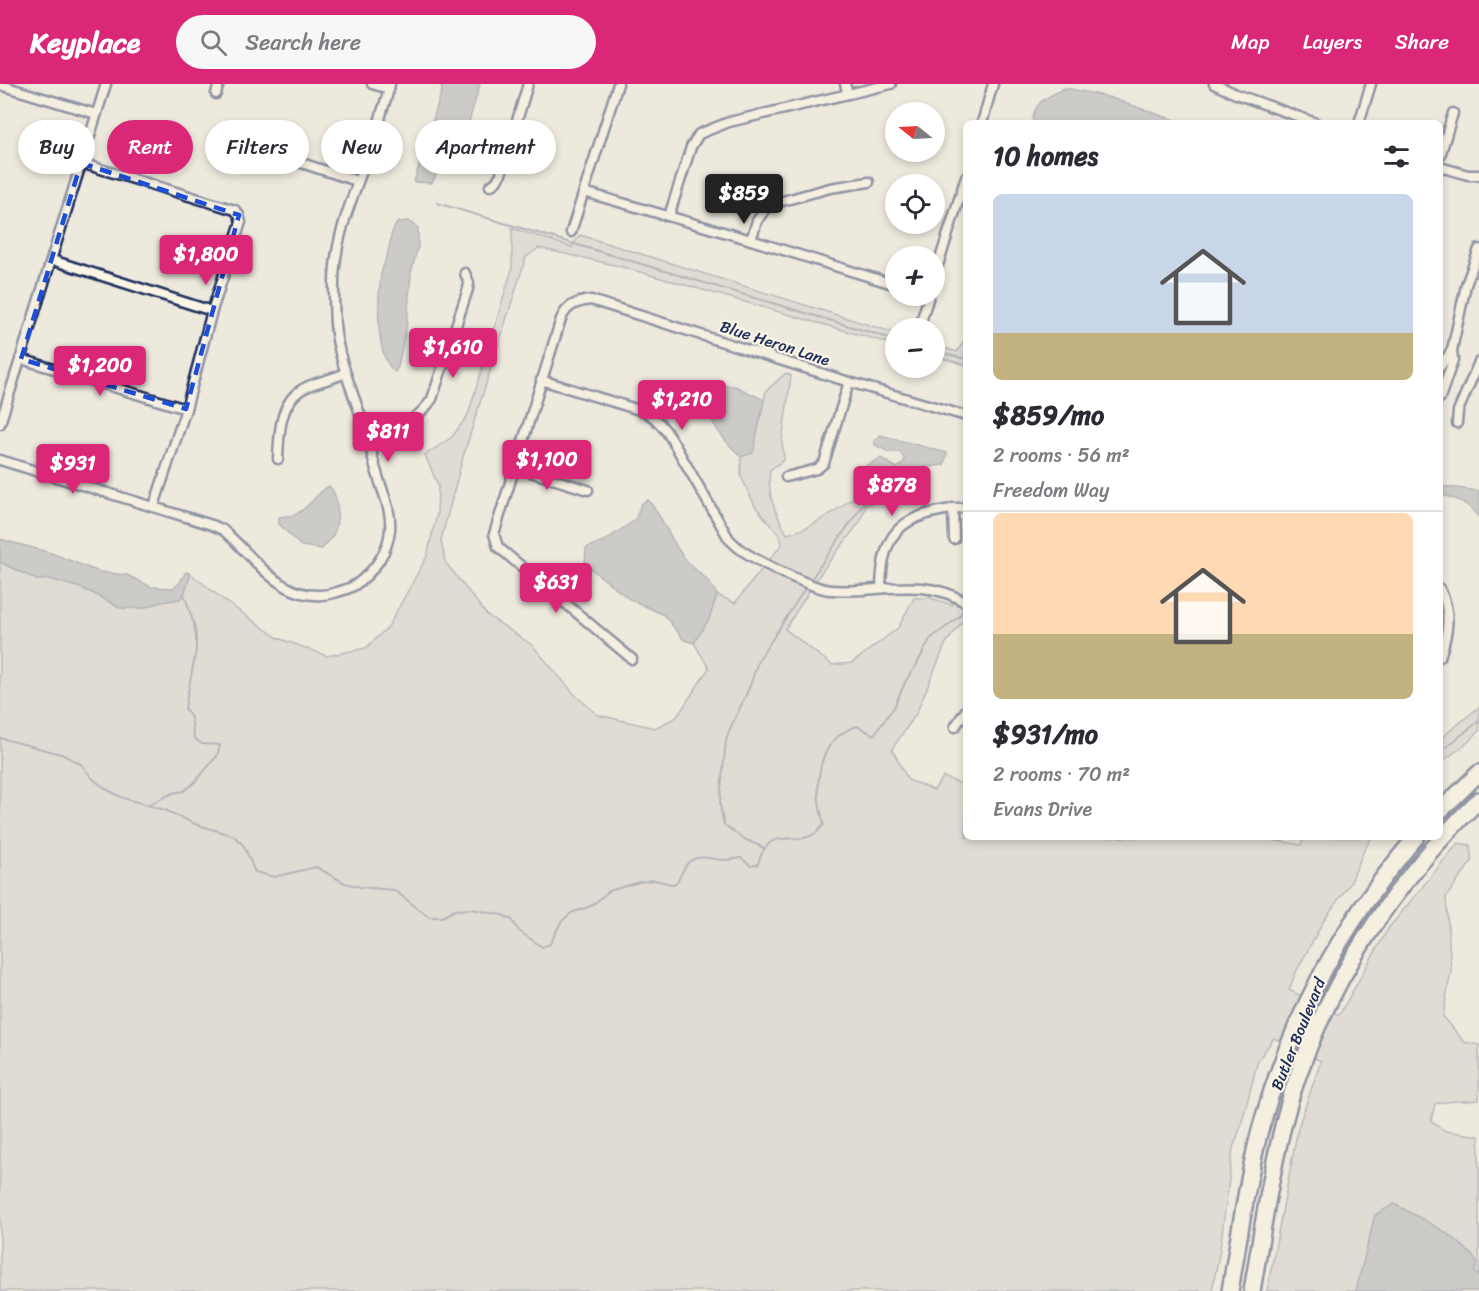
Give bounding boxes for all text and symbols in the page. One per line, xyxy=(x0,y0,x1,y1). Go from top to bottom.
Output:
search box xyxy=(176,15,596,69)
text: Keyplace xyxy=(30,18,140,67)
text: Search here xyxy=(245,23,361,62)
text: Map xyxy=(1231,23,1270,61)
text: Layers xyxy=(1303,23,1362,61)
text: Share xyxy=(1395,23,1449,61)
icon: search xyxy=(197,26,230,59)
north arrow xyxy=(885,102,945,162)
map controls xyxy=(885,102,945,378)
chip: Buy xyxy=(18,120,95,174)
chip: Rent xyxy=(107,120,193,174)
chip: Filters xyxy=(205,120,309,174)
chip: New xyxy=(321,120,403,174)
chip: Apartment xyxy=(415,120,556,174)
text: 10 homes xyxy=(993,133,1098,179)
icon: filters xyxy=(1380,140,1413,173)
pin: $859 xyxy=(708,174,780,225)
button: locate xyxy=(885,174,945,234)
text: $859 xyxy=(719,176,769,211)
icon: home xyxy=(1149,233,1257,341)
pin: $1,800 xyxy=(157,235,255,286)
text: $1,800 xyxy=(174,237,238,272)
button: + xyxy=(885,246,945,306)
street label: Blue Heron Lane xyxy=(716,312,834,374)
button: − xyxy=(885,318,945,378)
pin: $1,610 xyxy=(404,328,502,379)
text: $1,610 xyxy=(423,330,483,365)
pin: $1,200 xyxy=(51,346,149,397)
text: $1,200 xyxy=(68,348,132,383)
pin: $1,210 xyxy=(633,380,731,431)
text: $1,210 xyxy=(652,382,712,417)
text: $859/mo xyxy=(993,392,1104,438)
pin: $811 xyxy=(352,412,424,463)
text: $811 xyxy=(367,414,409,449)
text: 2 rooms · 56 m² xyxy=(993,438,1130,473)
pin: $1,100 xyxy=(498,440,596,491)
text: $1,100 xyxy=(516,442,578,477)
pin: $931 xyxy=(37,444,109,495)
text: $931 xyxy=(50,446,96,481)
pin: $878 xyxy=(856,466,928,517)
text: $878 xyxy=(868,468,917,503)
text: Freedom Way xyxy=(993,473,1110,508)
icon: home xyxy=(1149,552,1257,660)
pin: $631 xyxy=(520,563,592,614)
text: $631 xyxy=(534,565,578,600)
text: $931/mo xyxy=(993,711,1098,757)
text: 2 rooms · 70 m² xyxy=(993,757,1130,792)
text: Evans Drive xyxy=(993,792,1092,827)
street label: Butler Boulevard xyxy=(1262,972,1334,1095)

